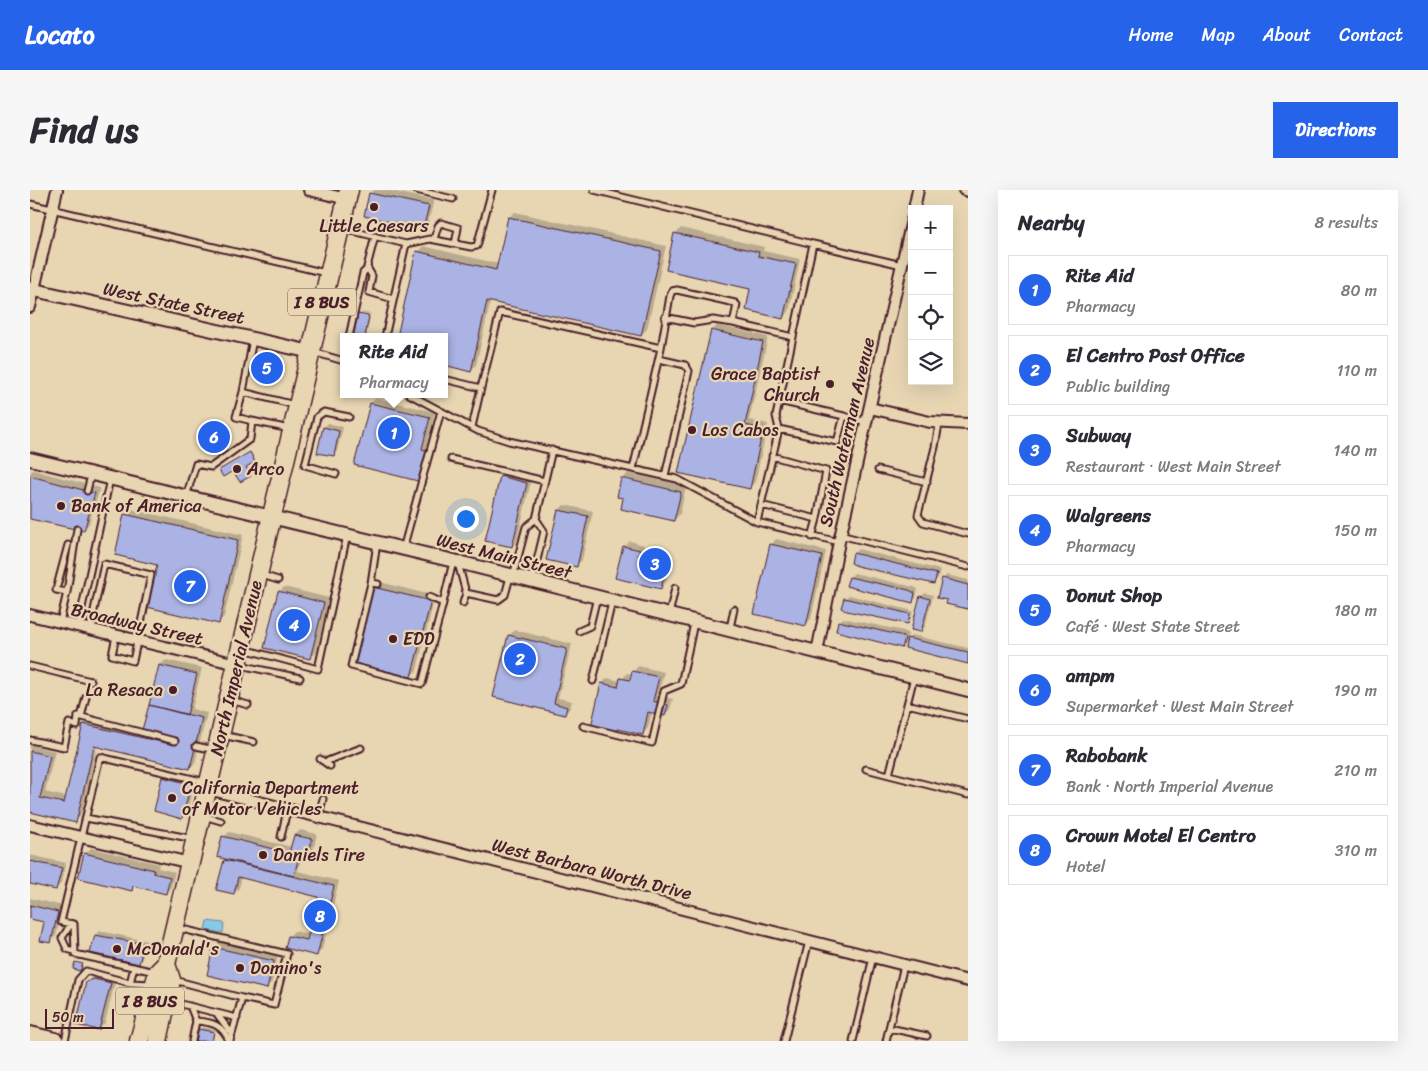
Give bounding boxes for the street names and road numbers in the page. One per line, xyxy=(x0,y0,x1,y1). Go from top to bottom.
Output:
street label: West State Street xyxy=(100,272,248,334)
road number: I 8 BUS xyxy=(288,288,356,315)
street label: South Waterman Avenue xyxy=(810,334,884,530)
street label: West Main Street xyxy=(433,524,576,588)
street label: North Imperial Avenue xyxy=(200,577,272,759)
street label: Broadway Street xyxy=(68,593,206,655)
street label: West Barbara Worth Drive xyxy=(489,829,695,909)
road number: I 8 BUS xyxy=(116,988,184,1014)

